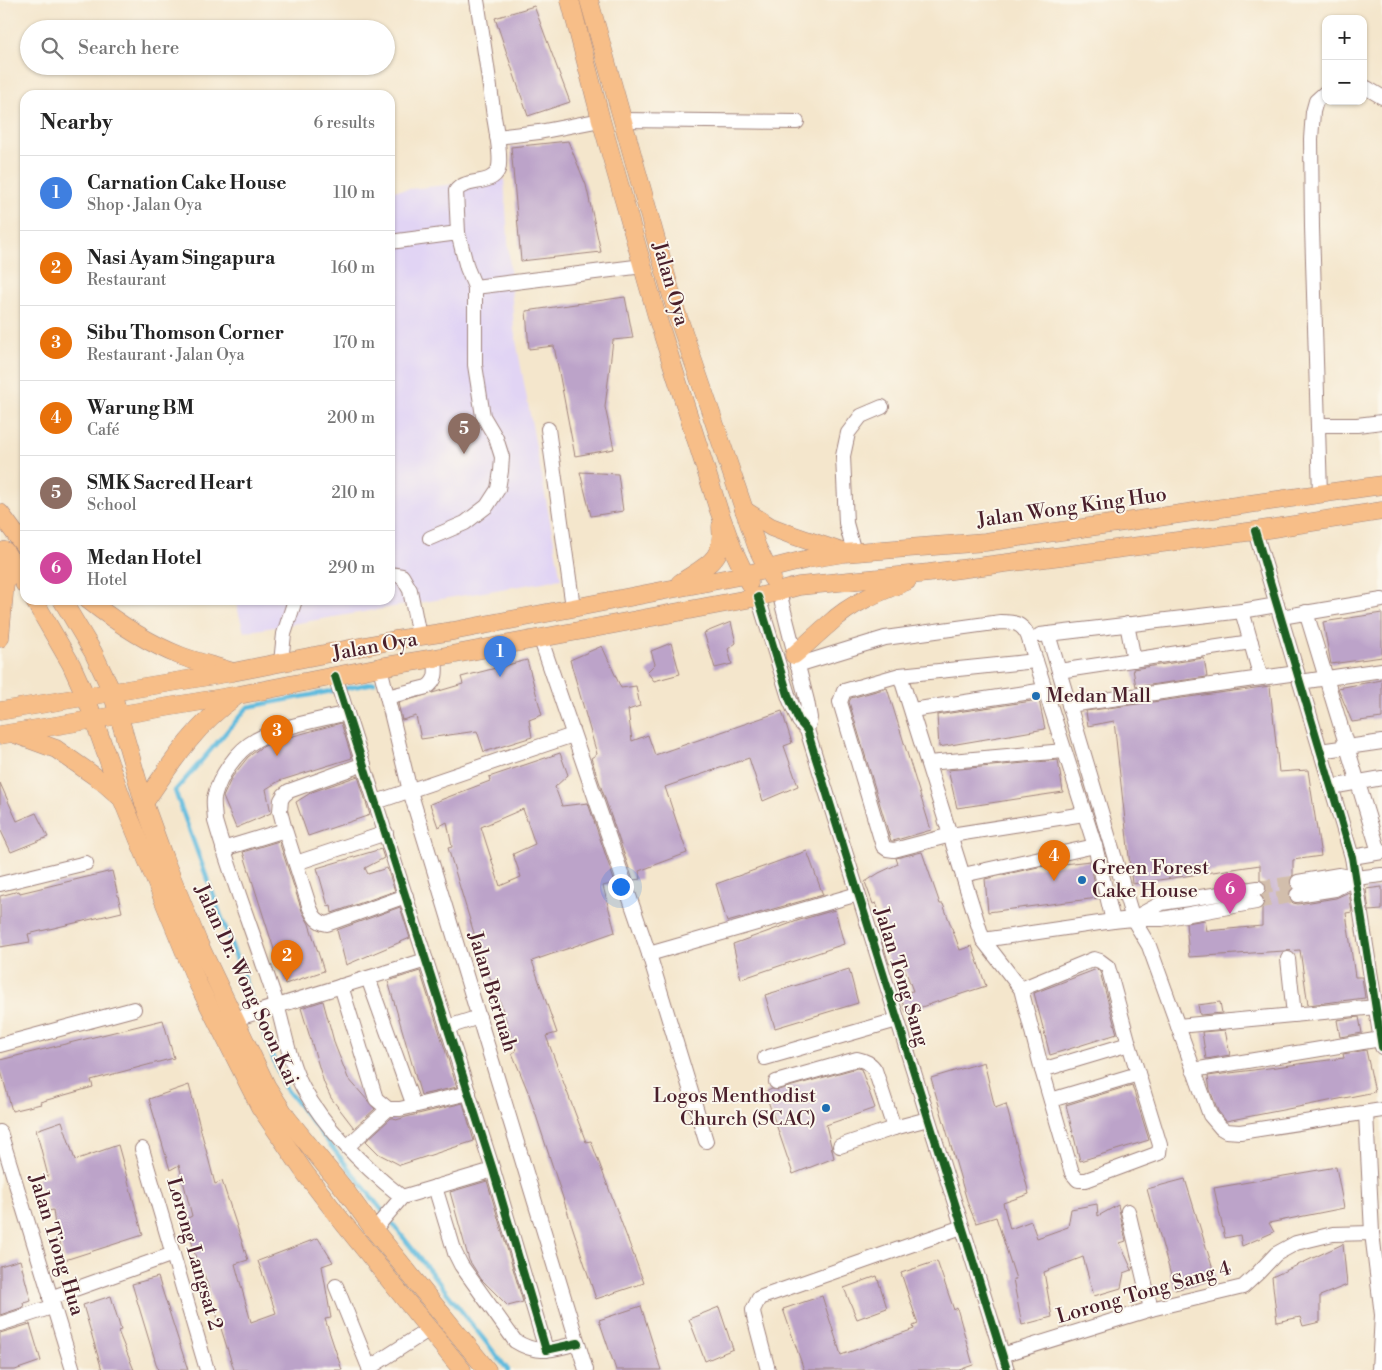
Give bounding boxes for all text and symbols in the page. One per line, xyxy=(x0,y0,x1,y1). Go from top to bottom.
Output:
map controls xyxy=(1322,15,1367,105)
button: + xyxy=(1322,15,1367,60)
search box xyxy=(20,20,395,75)
icon: search xyxy=(38,34,66,62)
text: Search here xyxy=(78,36,179,60)
button: − xyxy=(1322,60,1367,105)
text: Nearby xyxy=(40,110,113,136)
text: 6 results xyxy=(314,113,375,133)
text: Carnation Cake House xyxy=(87,171,286,195)
text: 1 xyxy=(52,183,60,203)
text: 110 m xyxy=(333,183,375,203)
text: Shop · Jalan Oya xyxy=(87,195,202,215)
street label: Jalan Oya xyxy=(646,238,694,330)
text: Nasi Ayam Singapura xyxy=(87,246,275,270)
text: 2 xyxy=(51,258,61,278)
text: 160 m xyxy=(331,258,375,278)
text: Restaurant xyxy=(87,270,166,290)
text: Sibu Thomson Corner xyxy=(87,321,284,345)
text: 3 xyxy=(51,333,61,353)
text: 170 m xyxy=(333,333,375,353)
text: Restaurant · Jalan Oya xyxy=(87,345,245,365)
text: Warung BM xyxy=(87,396,194,420)
text: 4 xyxy=(51,408,61,428)
text: 200 m xyxy=(327,408,375,428)
pin: 5 xyxy=(448,413,480,454)
text: Café xyxy=(87,420,120,440)
text: SMK Sacred Heart xyxy=(87,471,253,495)
street label: Jalan Wong King Huo xyxy=(975,482,1168,534)
text: 5 xyxy=(51,483,61,503)
text: 210 m xyxy=(331,483,375,503)
text: School xyxy=(87,495,136,515)
text: Medan Hotel xyxy=(87,546,202,570)
text: 6 xyxy=(51,558,61,578)
text: 290 m xyxy=(328,558,375,578)
text: Hotel xyxy=(87,570,127,590)
street label: Jalan Oya xyxy=(329,627,420,667)
pin: 1 xyxy=(484,636,516,677)
place label: Medan Mall xyxy=(1046,684,1151,709)
marker: Medan Mall xyxy=(1030,690,1042,702)
pin: 3 xyxy=(261,715,293,756)
pin: 4 xyxy=(1038,840,1070,881)
place label: Green Forest Cake House xyxy=(1092,856,1209,904)
pin: 6 xyxy=(1214,873,1246,914)
your location xyxy=(608,874,634,900)
marker: Green Forest Cake House xyxy=(1076,874,1088,886)
street label: Jalan Dr. Wong Soon Kai xyxy=(188,879,304,1090)
street label: Jalan Tong Sang xyxy=(868,903,934,1050)
street label: Jalan Bertuah xyxy=(462,928,522,1055)
pin: 2 xyxy=(271,940,303,981)
place label: Logos Menthodist Church (SCAC) xyxy=(653,1084,816,1132)
marker: Logos Menthodist Church (SCAC) xyxy=(820,1102,832,1114)
street label: Jalan Tiong Hua xyxy=(22,1170,90,1319)
street label: Lorong Langsat 2 xyxy=(160,1175,228,1333)
street label: Lorong Tong Sang 4 xyxy=(1054,1256,1234,1330)

